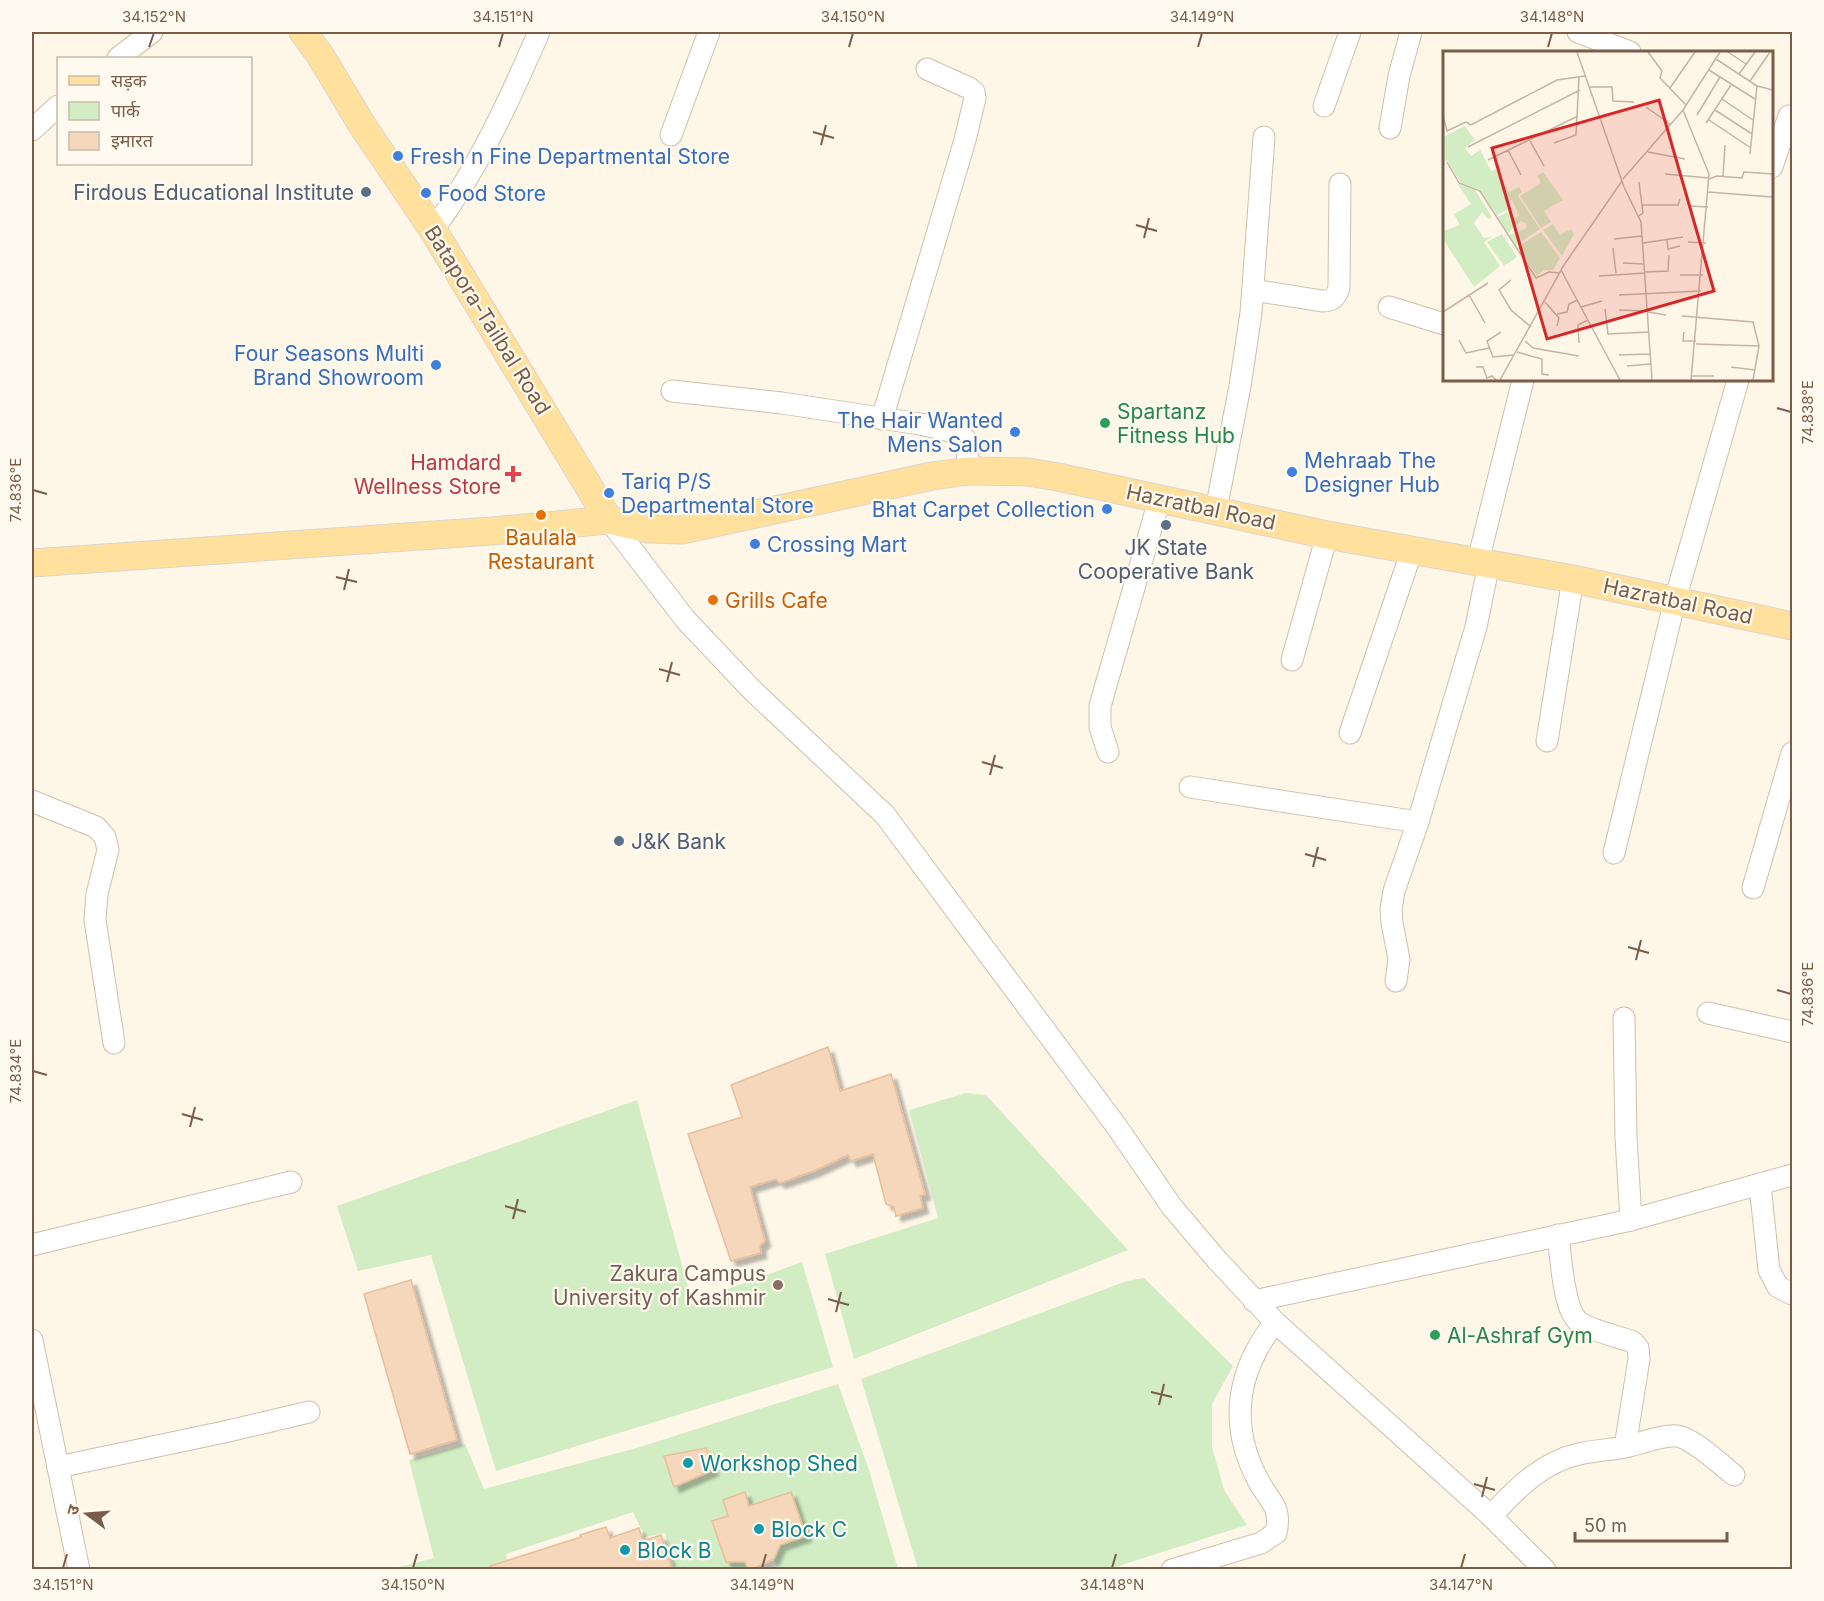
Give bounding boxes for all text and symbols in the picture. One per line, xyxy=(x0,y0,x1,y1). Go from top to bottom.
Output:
text: 34.152°N xyxy=(122,7,186,26)
text: 34.151°N xyxy=(473,7,533,26)
text: 34.150°N xyxy=(821,7,885,26)
text: 34.149°N xyxy=(1170,7,1234,26)
text: 34.148°N xyxy=(1520,7,1584,26)
inset map xyxy=(1443,51,1773,381)
legend xyxy=(57,57,252,165)
text: सड़क xyxy=(111,70,148,91)
text: पार्क xyxy=(111,100,141,121)
text: इमारत xyxy=(111,130,154,151)
place label: Fresh n Fine Departmental Store xyxy=(410,144,730,169)
marker: Fresh n Fine Departmental Store xyxy=(391,149,405,163)
place label: Firdous Educational Institute xyxy=(73,180,354,205)
place label: Food Store xyxy=(438,181,546,206)
marker: Firdous Educational Institute xyxy=(359,185,373,199)
marker: Food Store xyxy=(419,186,433,200)
street label: Batapora-Tailbal Road xyxy=(420,221,556,419)
place label: Four Seasons Multi Brand Showroom xyxy=(234,341,424,390)
marker: Four Seasons Multi Brand Showroom xyxy=(429,358,443,372)
text: 74.838°E xyxy=(1798,380,1817,444)
place label: Spartanz Fitness Hub xyxy=(1117,399,1235,448)
place label: The Hair Wanted Mens Salon xyxy=(837,408,1003,457)
marker: Spartanz Fitness Hub xyxy=(1098,416,1112,430)
marker: The Hair Wanted Mens Salon xyxy=(1008,425,1022,439)
place label: Mehraab The Designer Hub xyxy=(1304,448,1440,497)
place label: Hamdard Wellness Store xyxy=(354,450,501,499)
text: 74.836°E xyxy=(6,458,25,522)
marker: Mehraab The Designer Hub xyxy=(1285,465,1299,479)
marker: Hamdard Wellness Store xyxy=(506,467,520,481)
place label: Tariq P/S Departmental Store xyxy=(621,469,814,518)
street label: Hazratbal Road xyxy=(1124,479,1278,535)
marker: Tariq P/S Departmental Store xyxy=(602,486,616,500)
place label: Bhat Carpet Collection xyxy=(872,497,1095,522)
marker: Bhat Carpet Collection xyxy=(1100,502,1114,516)
marker: Baulala Restaurant xyxy=(534,508,548,522)
marker: JK State Cooperative Bank xyxy=(1159,518,1173,532)
place label: Baulala Restaurant xyxy=(488,525,594,574)
place label: Crossing Mart xyxy=(767,532,907,557)
place label: JK State Cooperative Bank xyxy=(1078,535,1255,584)
marker: Crossing Mart xyxy=(748,537,762,551)
street label: Hazratbal Road xyxy=(1601,573,1755,629)
place label: Grills Cafe xyxy=(725,588,828,613)
marker: Grills Cafe xyxy=(706,593,720,607)
place label: J&K Bank xyxy=(631,829,726,854)
marker: J&K Bank xyxy=(612,834,626,848)
text: 74.836°E xyxy=(1798,962,1817,1026)
text: 74.834°E xyxy=(6,1039,25,1103)
place label: Zakura Campus University of Kashmir xyxy=(553,1261,766,1310)
marker: Zakura Campus University of Kashmir xyxy=(771,1278,785,1292)
place label: Al-Ashraf Gym xyxy=(1447,1323,1593,1348)
marker: Al-Ashraf Gym xyxy=(1428,1328,1442,1342)
place label: Workshop Shed xyxy=(700,1451,858,1476)
marker: Workshop Shed xyxy=(681,1456,695,1470)
north arrow xyxy=(57,1484,117,1544)
text: उ xyxy=(62,1502,84,1517)
scale bar xyxy=(1575,1505,1726,1543)
text: 50 m xyxy=(1584,1515,1627,1536)
place label: Block C xyxy=(771,1517,847,1542)
marker: Block C xyxy=(752,1522,766,1536)
place label: Block B xyxy=(637,1538,712,1563)
marker: Block B xyxy=(618,1543,632,1557)
text: 34.151°N xyxy=(33,1575,93,1594)
text: 34.150°N xyxy=(381,1575,445,1594)
text: 34.149°N xyxy=(730,1575,794,1594)
text: 34.148°N xyxy=(1080,1575,1144,1594)
text: 34.147°N xyxy=(1429,1575,1493,1594)

